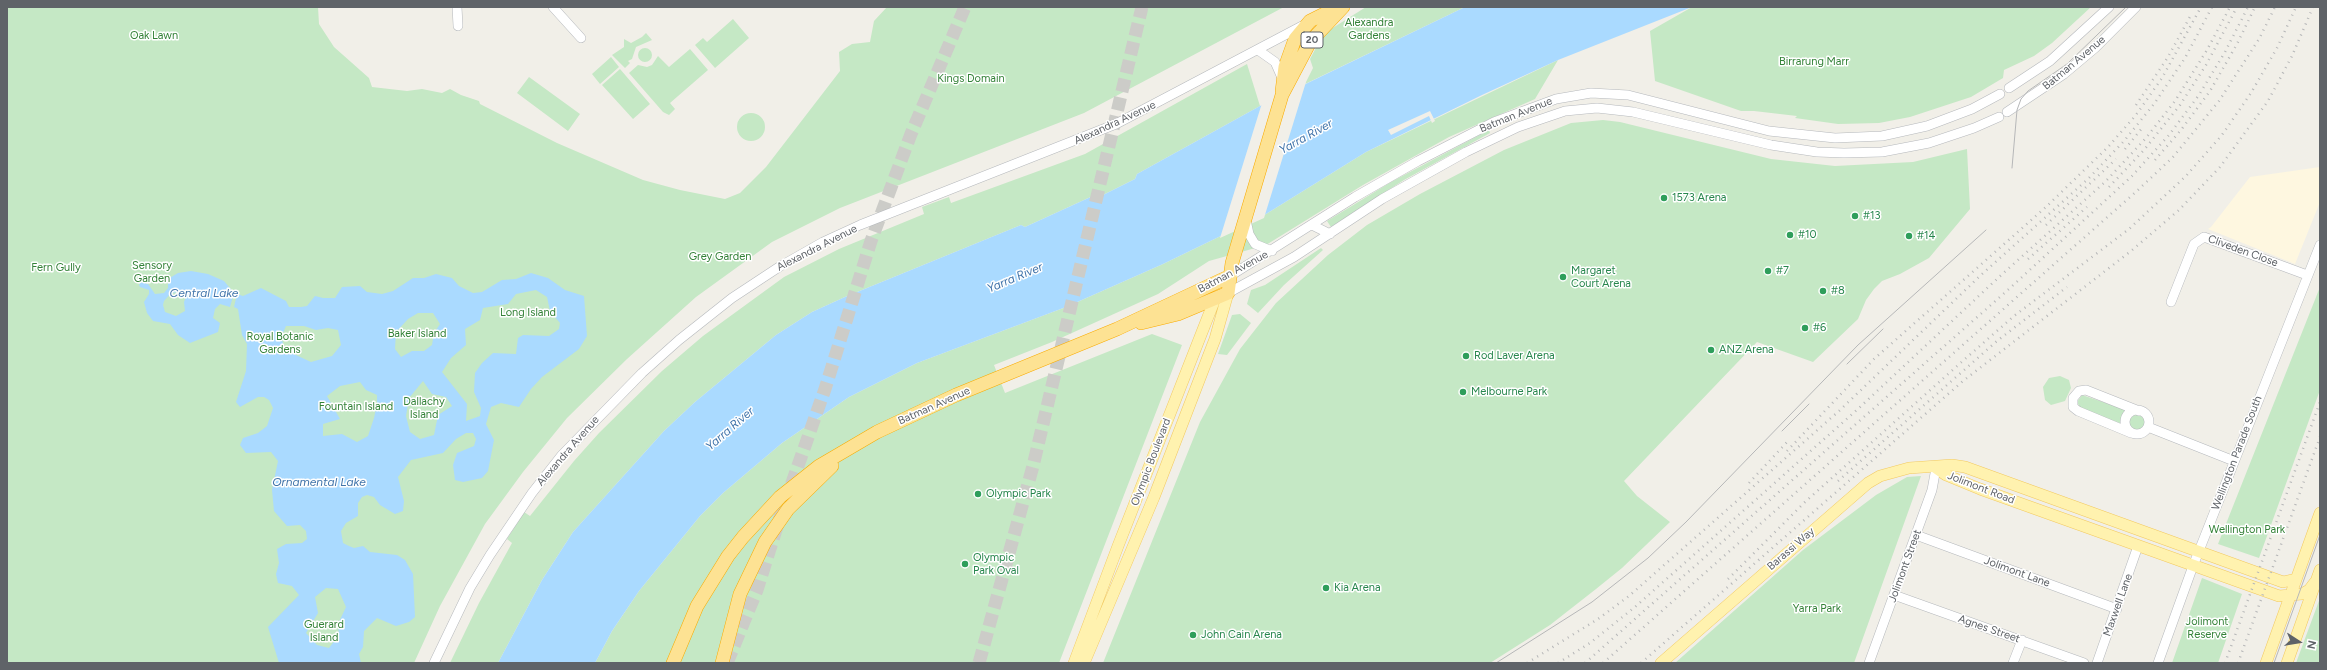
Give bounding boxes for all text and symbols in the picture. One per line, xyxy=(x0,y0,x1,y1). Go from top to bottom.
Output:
park label: Alexandra Gardens xyxy=(1345,16,1393,42)
park label: Oak Lawn xyxy=(130,29,178,43)
road number: 20 xyxy=(1301,32,1323,48)
street label: Batman Avenue xyxy=(2040,33,2108,93)
park label: Birrarung Marr xyxy=(1779,55,1849,69)
park label: Kings Domain xyxy=(937,72,1005,86)
street label: Batman Avenue xyxy=(1478,94,1554,136)
street label: Alexandra Avenue xyxy=(1072,98,1158,148)
water label: Yarra River xyxy=(1277,116,1335,158)
place label: 1573 Arena xyxy=(1672,191,1726,205)
marker: 1573 Arena xyxy=(1659,193,1669,203)
place label: #13 xyxy=(1863,209,1880,223)
marker: #13 xyxy=(1850,211,1860,221)
street label: Alexandra Avenue xyxy=(775,222,859,274)
place label: #10 xyxy=(1798,228,1817,242)
place label: #14 xyxy=(1917,229,1935,243)
marker: #10 xyxy=(1785,230,1795,240)
marker: #14 xyxy=(1904,231,1914,241)
street label: Cliveden Close xyxy=(2206,232,2280,270)
street label: Batman Avenue xyxy=(1196,248,1270,296)
park label: Grey Garden xyxy=(689,250,751,264)
park label: Sensory Garden xyxy=(132,259,172,285)
water label: Yarra River xyxy=(985,260,1045,296)
park label: Fern Gully xyxy=(31,261,81,275)
place label: Margaret Court Arena xyxy=(1571,264,1631,290)
place label: #7 xyxy=(1776,264,1789,278)
marker: #7 xyxy=(1763,266,1773,276)
marker: Margaret Court Arena xyxy=(1558,272,1568,282)
place label: #8 xyxy=(1831,284,1845,298)
water label: Central Lake xyxy=(170,286,238,300)
marker: #8 xyxy=(1818,286,1828,296)
park label: Long Island xyxy=(500,306,556,320)
place label: #6 xyxy=(1813,321,1826,335)
marker: #6 xyxy=(1800,323,1810,333)
park label: Baker Island xyxy=(388,327,446,341)
park label: Royal Botanic Gardens xyxy=(246,330,314,356)
place label: ANZ Arena xyxy=(1719,343,1774,357)
marker: ANZ Arena xyxy=(1706,345,1716,355)
place label: Rod Laver Arena xyxy=(1474,349,1555,363)
marker: Rod Laver Arena xyxy=(1461,351,1471,361)
street label: Batman Avenue xyxy=(896,384,972,428)
place label: Melbourne Park xyxy=(1471,385,1547,399)
marker: Melbourne Park xyxy=(1458,387,1468,397)
street label: Wellington Parade South xyxy=(2209,394,2265,512)
park label: Dallachy Island xyxy=(403,395,445,421)
park label: Fountain Island xyxy=(319,400,393,414)
water label: Yarra River xyxy=(703,404,757,454)
street label: Alexandra Avenue xyxy=(534,413,602,489)
street label: Olympic Boulevard xyxy=(1128,416,1174,508)
street label: Jolimont Road xyxy=(1945,469,2017,507)
water label: Ornamental Lake xyxy=(272,475,366,489)
place label: Olympic Park xyxy=(986,487,1051,501)
marker: Olympic Park xyxy=(973,489,983,499)
park label: Wellington Park xyxy=(2209,523,2285,537)
street label: Barassi Way xyxy=(1765,525,1817,573)
street label: Jolimont Street xyxy=(1886,528,1924,604)
place label: Olympic Park Oval xyxy=(973,551,1019,577)
street label: Jolimont Lane xyxy=(1982,554,2052,590)
marker: Olympic Park Oval xyxy=(960,559,970,569)
street label: Maxwell Lane xyxy=(2101,572,2135,638)
place label: Kia Arena xyxy=(1334,581,1381,595)
marker: Kia Arena xyxy=(1321,583,1331,593)
park label: Yarra Park xyxy=(1793,602,1841,616)
street label: Agnes Street xyxy=(1956,612,2022,646)
park label: Jolimont Reserve xyxy=(2185,615,2229,641)
park label: Guerard Island xyxy=(304,618,344,644)
north arrow xyxy=(2279,622,2319,662)
place label: John Cain Arena xyxy=(1201,628,1282,642)
marker: John Cain Arena xyxy=(1188,630,1198,640)
text: N xyxy=(2304,639,2318,650)

